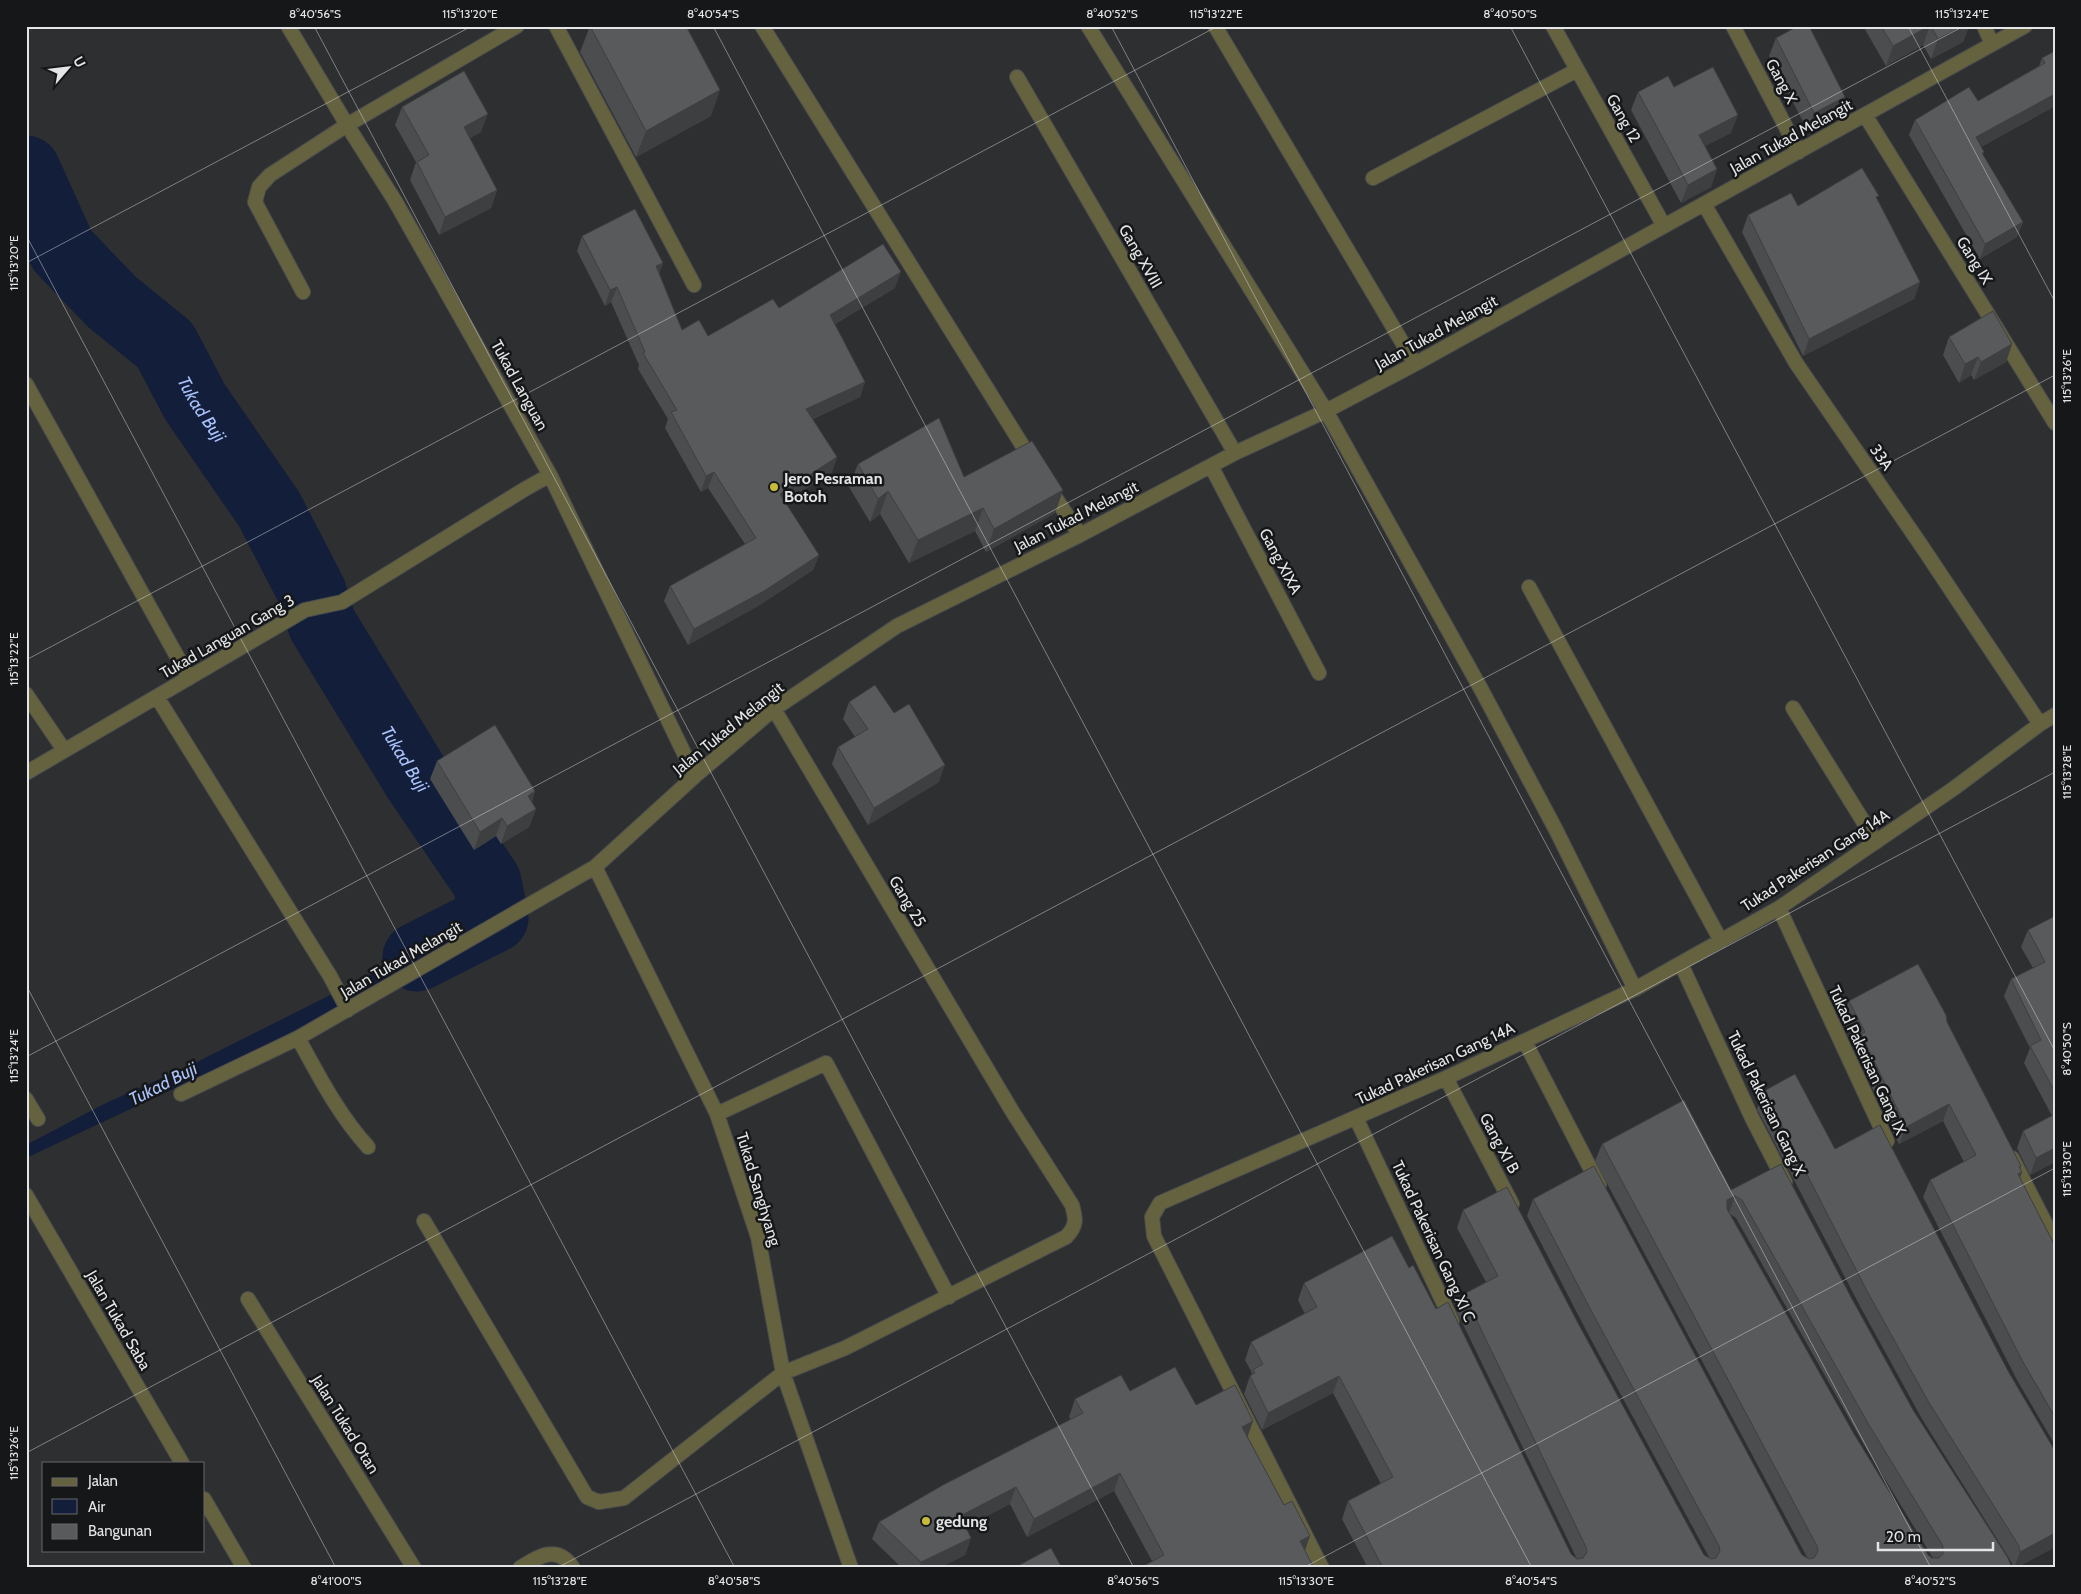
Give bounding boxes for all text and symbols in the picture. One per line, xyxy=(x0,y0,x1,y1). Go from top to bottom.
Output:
text: 8°40'56"S xyxy=(289,6,341,21)
text: 115°13'20"E xyxy=(442,6,498,21)
text: 8°40'54"S xyxy=(687,6,739,21)
text: 8°40'52"S xyxy=(1086,6,1138,21)
text: 115°13'22"E xyxy=(1189,6,1243,21)
text: 8°40'50"S xyxy=(1483,6,1537,21)
text: 115°13'24"E xyxy=(1935,6,1989,21)
north arrow xyxy=(42,42,92,92)
text: U xyxy=(69,53,90,71)
street label: Gang X xyxy=(1762,55,1802,108)
street label: Gang 12 xyxy=(1603,91,1645,146)
street label: Jalan Tukad Melangit xyxy=(1726,95,1856,178)
street label: Gang XVIII xyxy=(1115,221,1166,292)
street label: Gang IX xyxy=(1953,233,1997,288)
text: 115°13'20"E xyxy=(6,235,21,291)
street label: Jalan Tukad Melangit xyxy=(1371,291,1501,374)
street label: Tukad Languan xyxy=(487,337,552,434)
text: 115°13'26"E xyxy=(2059,349,2074,403)
water label: Tukad Buji xyxy=(172,373,231,447)
street label: 33A xyxy=(1866,441,1897,474)
place label: Jero Pesraman Botoh xyxy=(783,469,883,506)
street label: Jalan Tukad Melangit xyxy=(1010,477,1142,556)
marker: Jero Pesraman Botoh xyxy=(768,481,780,493)
street label: Gang XIXA xyxy=(1255,525,1306,598)
street label: Tukad Languan Gang 3 xyxy=(157,590,298,683)
text: 115°13'22"E xyxy=(6,632,21,686)
street label: Jalan Tukad Melangit xyxy=(668,678,788,779)
water label: Tukad Buji xyxy=(376,722,434,798)
text: 115°13'28"E xyxy=(2059,744,2074,799)
street label: Tukad Pakerisan Gang 14A xyxy=(1738,805,1893,915)
street label: Gang 25 xyxy=(885,872,930,930)
street label: Jalan Tukad Melangit xyxy=(336,917,466,1002)
street label: Tukad Pakerisan Gang IX xyxy=(1825,983,1911,1138)
street label: Tukad Pakerisan Gang 14A xyxy=(1353,1018,1518,1109)
text: 8°40'50"S xyxy=(2059,1022,2074,1076)
street label: Tukad Pakerisan Gang X xyxy=(1723,1028,1810,1179)
text: 115°13'24"E xyxy=(6,1029,21,1083)
water label: Tukad Buji xyxy=(125,1057,202,1111)
street label: Gang XI B xyxy=(1476,1110,1524,1177)
street label: Tukad Sanghyang xyxy=(732,1130,785,1249)
text: 115°13'30"E xyxy=(2059,1141,2074,1197)
street label: Tukad Pakerisan Gang XI C xyxy=(1388,1158,1479,1325)
street label: Jalan Tukad Saba xyxy=(82,1266,155,1374)
street label: Jalan Tukad Otan xyxy=(307,1371,384,1477)
text: 115°13'26"E xyxy=(6,1426,21,1480)
legend xyxy=(42,1462,205,1552)
text: Jalan xyxy=(87,1472,118,1490)
text: Air xyxy=(88,1498,105,1516)
place label: gedung xyxy=(936,1512,987,1531)
marker: gedung xyxy=(920,1515,932,1527)
scale bar xyxy=(1878,1519,1994,1551)
text: Bangunan xyxy=(88,1522,152,1540)
text: 20 m xyxy=(1886,1528,1921,1546)
text: 8°41'00"S xyxy=(311,1573,361,1588)
text: 115°13'28"E xyxy=(533,1573,588,1588)
text: 8°40'58"S xyxy=(708,1573,760,1588)
text: 8°40'56"S xyxy=(1107,1573,1159,1588)
text: 115°13'30"E xyxy=(1278,1573,1334,1588)
text: 8°40'54"S xyxy=(1505,1573,1557,1588)
text: 8°40'52"S xyxy=(1904,1573,1956,1588)

